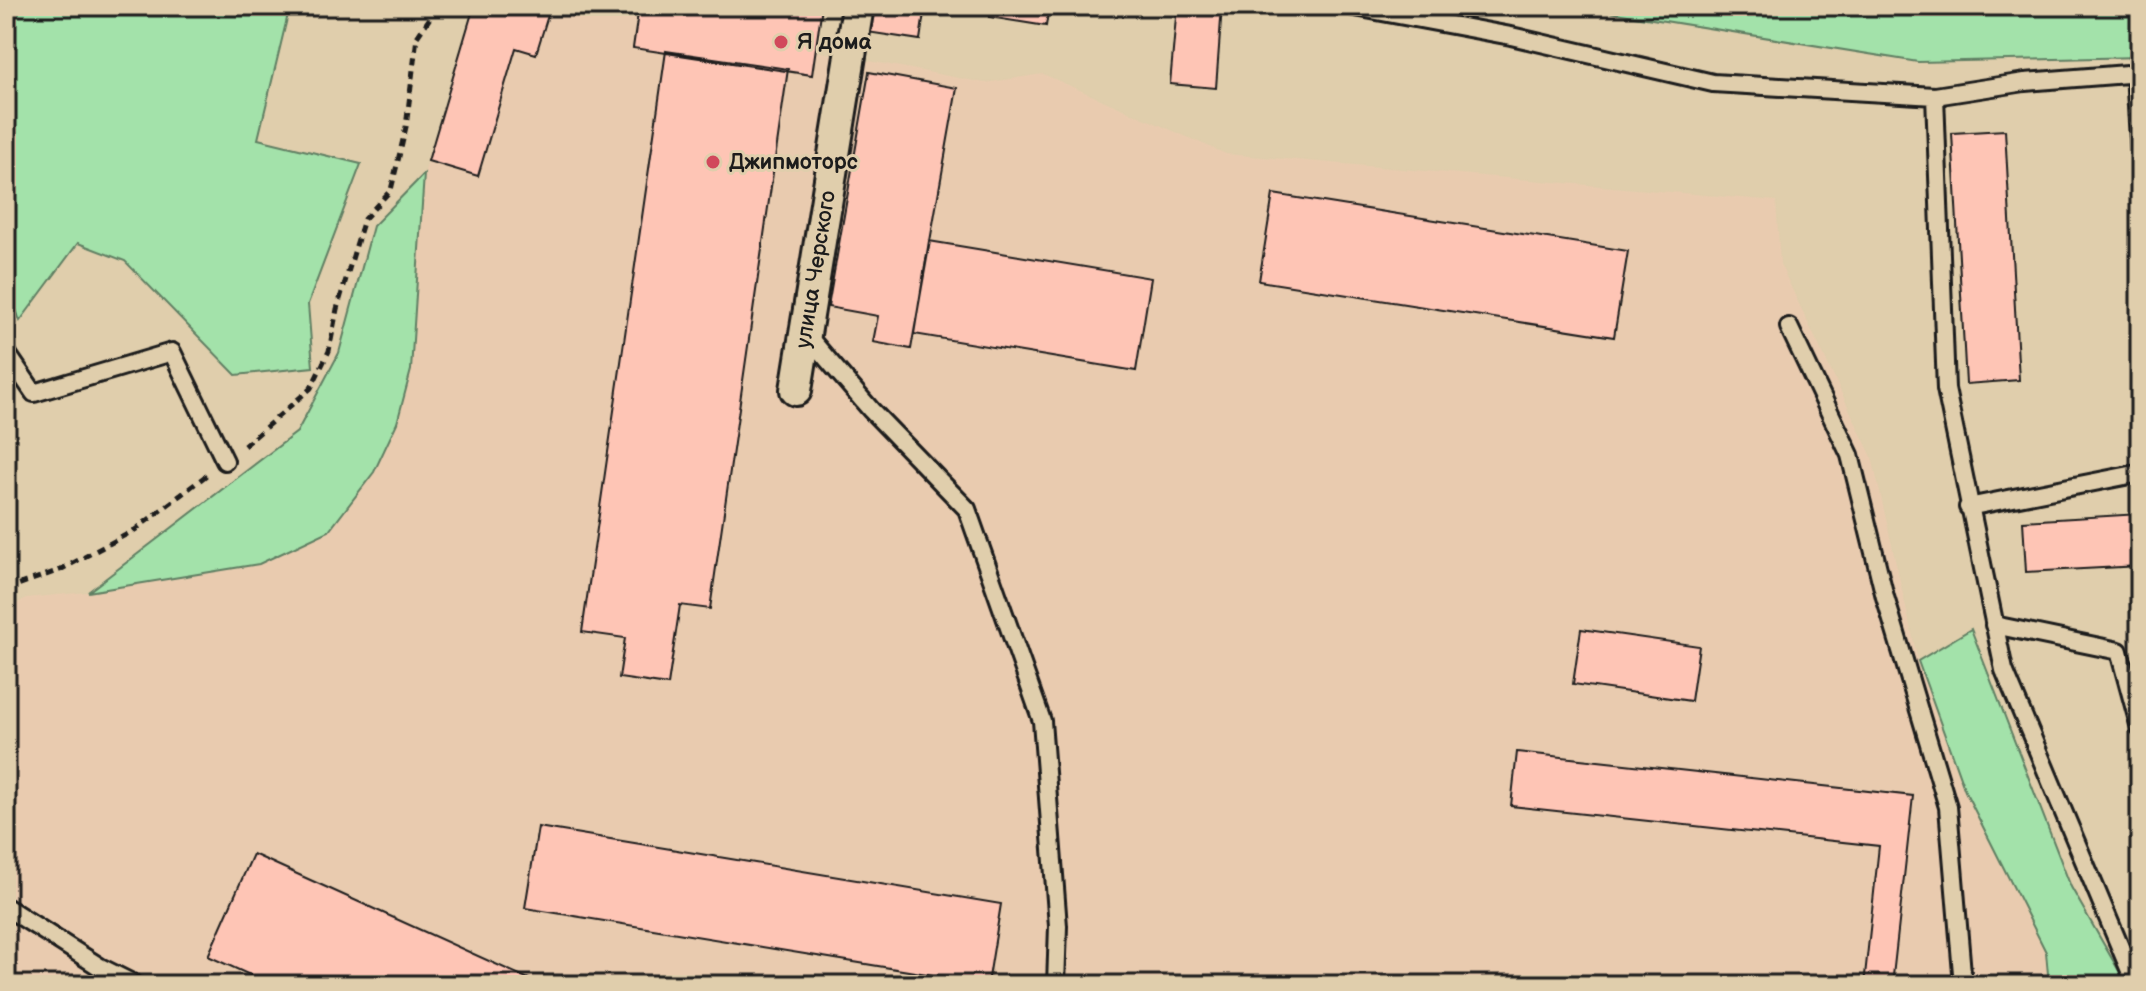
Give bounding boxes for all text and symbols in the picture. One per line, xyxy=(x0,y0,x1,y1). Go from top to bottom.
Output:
place label: Я дома xyxy=(797,29,871,56)
marker: Я дома xyxy=(772,33,790,51)
place label: Джипмоторс xyxy=(729,149,858,176)
marker: Джипмоторс xyxy=(704,153,722,171)
street label: улица Черского xyxy=(789,189,841,350)

